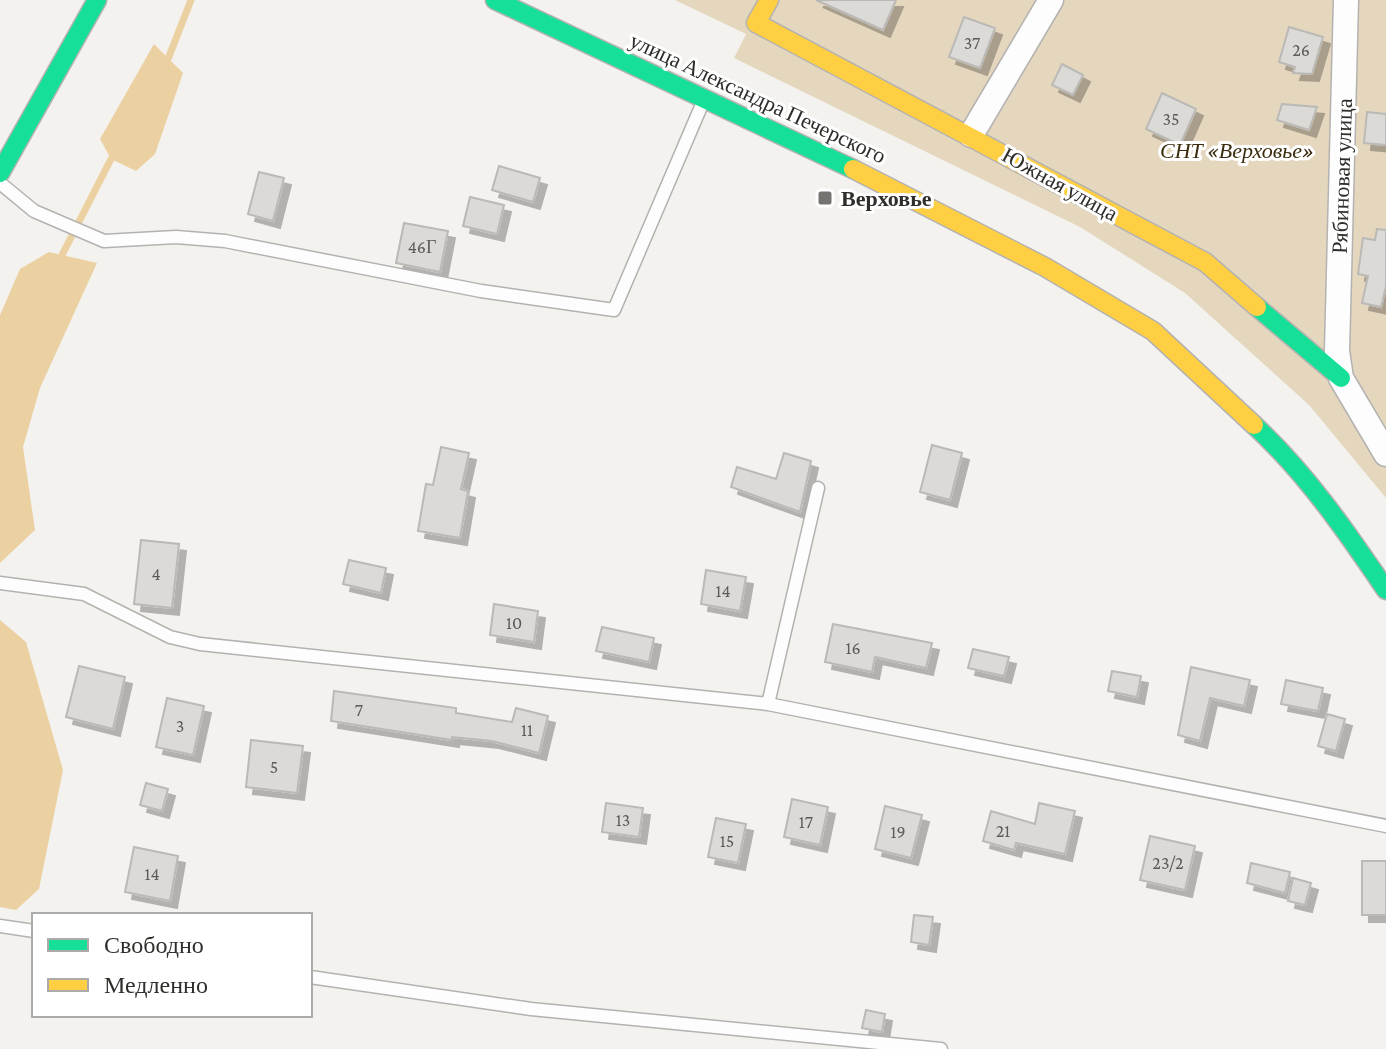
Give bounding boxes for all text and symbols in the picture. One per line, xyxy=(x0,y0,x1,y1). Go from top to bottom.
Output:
street label: улица Александра Печерского xyxy=(626,28,890,168)
house number: 37 xyxy=(964,33,980,53)
house number: 26 xyxy=(1292,40,1310,60)
street label: Рябиновая улица xyxy=(1327,98,1357,254)
house number: 35 xyxy=(1162,109,1180,129)
park label: СНТ «Верховье» xyxy=(1160,138,1314,163)
street label: Южная улица xyxy=(998,142,1122,226)
place label: Верховье xyxy=(841,186,932,211)
marker: Верховье xyxy=(816,189,834,207)
house number: 46Г xyxy=(408,237,436,257)
house number: 4 xyxy=(151,564,161,584)
house number: 14 xyxy=(715,581,731,601)
house number: 10 xyxy=(506,613,522,633)
house number: 16 xyxy=(845,638,861,658)
house number: 7 xyxy=(355,700,363,720)
house number: 3 xyxy=(176,716,184,736)
house number: 11 xyxy=(521,720,533,740)
house number: 5 xyxy=(270,757,278,777)
house number: 13 xyxy=(616,810,630,830)
house number: 17 xyxy=(799,812,813,832)
house number: 21 xyxy=(996,821,1010,841)
house number: 19 xyxy=(890,822,906,842)
house number: 15 xyxy=(720,831,734,851)
house number: 23/2 xyxy=(1152,853,1184,873)
house number: 14 xyxy=(144,864,160,884)
legend xyxy=(32,913,312,1017)
text: Свободно xyxy=(104,931,204,958)
text: Медленно xyxy=(104,971,208,998)

